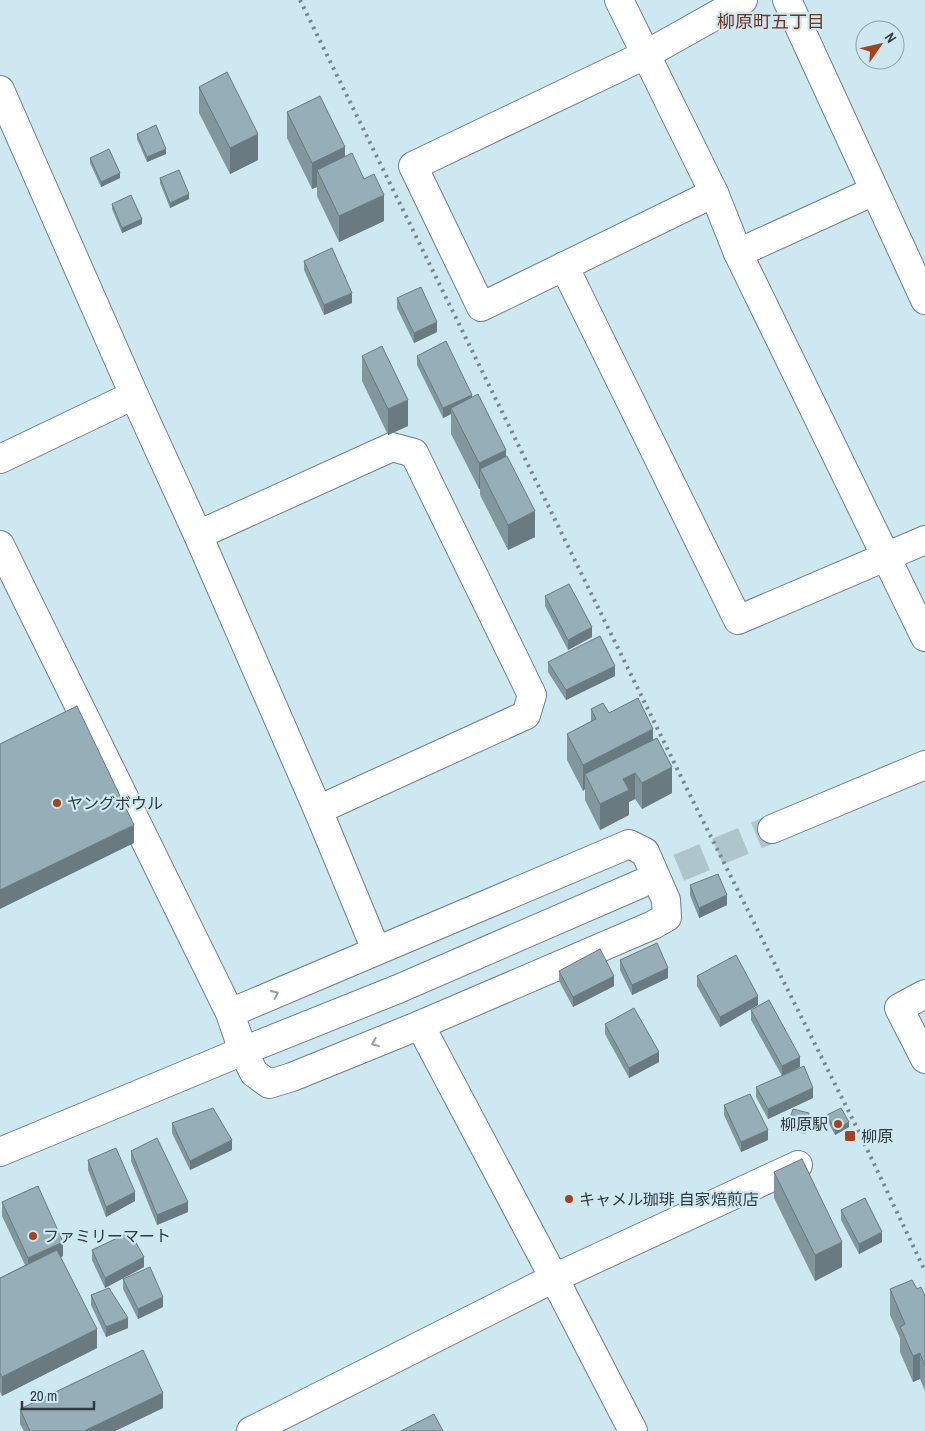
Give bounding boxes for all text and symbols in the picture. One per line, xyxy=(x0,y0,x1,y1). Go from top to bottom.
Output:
district label: 柳原町五丁目 xyxy=(717,9,825,34)
north arrow xyxy=(855,20,905,70)
text: N xyxy=(881,29,901,46)
place label: ヤングボウル xyxy=(67,792,163,814)
marker: ヤングボウル xyxy=(51,797,63,809)
one-way arrow xyxy=(270,989,279,1000)
one-way arrow xyxy=(371,1037,380,1048)
place label: 柳原駅 xyxy=(780,1113,828,1135)
marker: 柳原駅 xyxy=(832,1118,844,1130)
place label: 柳原 xyxy=(861,1125,893,1147)
marker: 柳原 xyxy=(843,1129,857,1143)
place label: キャメル珈琲 自家焙煎店 xyxy=(579,1188,759,1210)
marker: キャメル珈琲 自家焙煎店 xyxy=(563,1193,575,1205)
place label: ファミリーマート xyxy=(43,1225,171,1247)
marker: ファミリーマート xyxy=(27,1230,39,1242)
scale bar xyxy=(22,1378,95,1410)
text: 20 m xyxy=(30,1385,57,1406)

